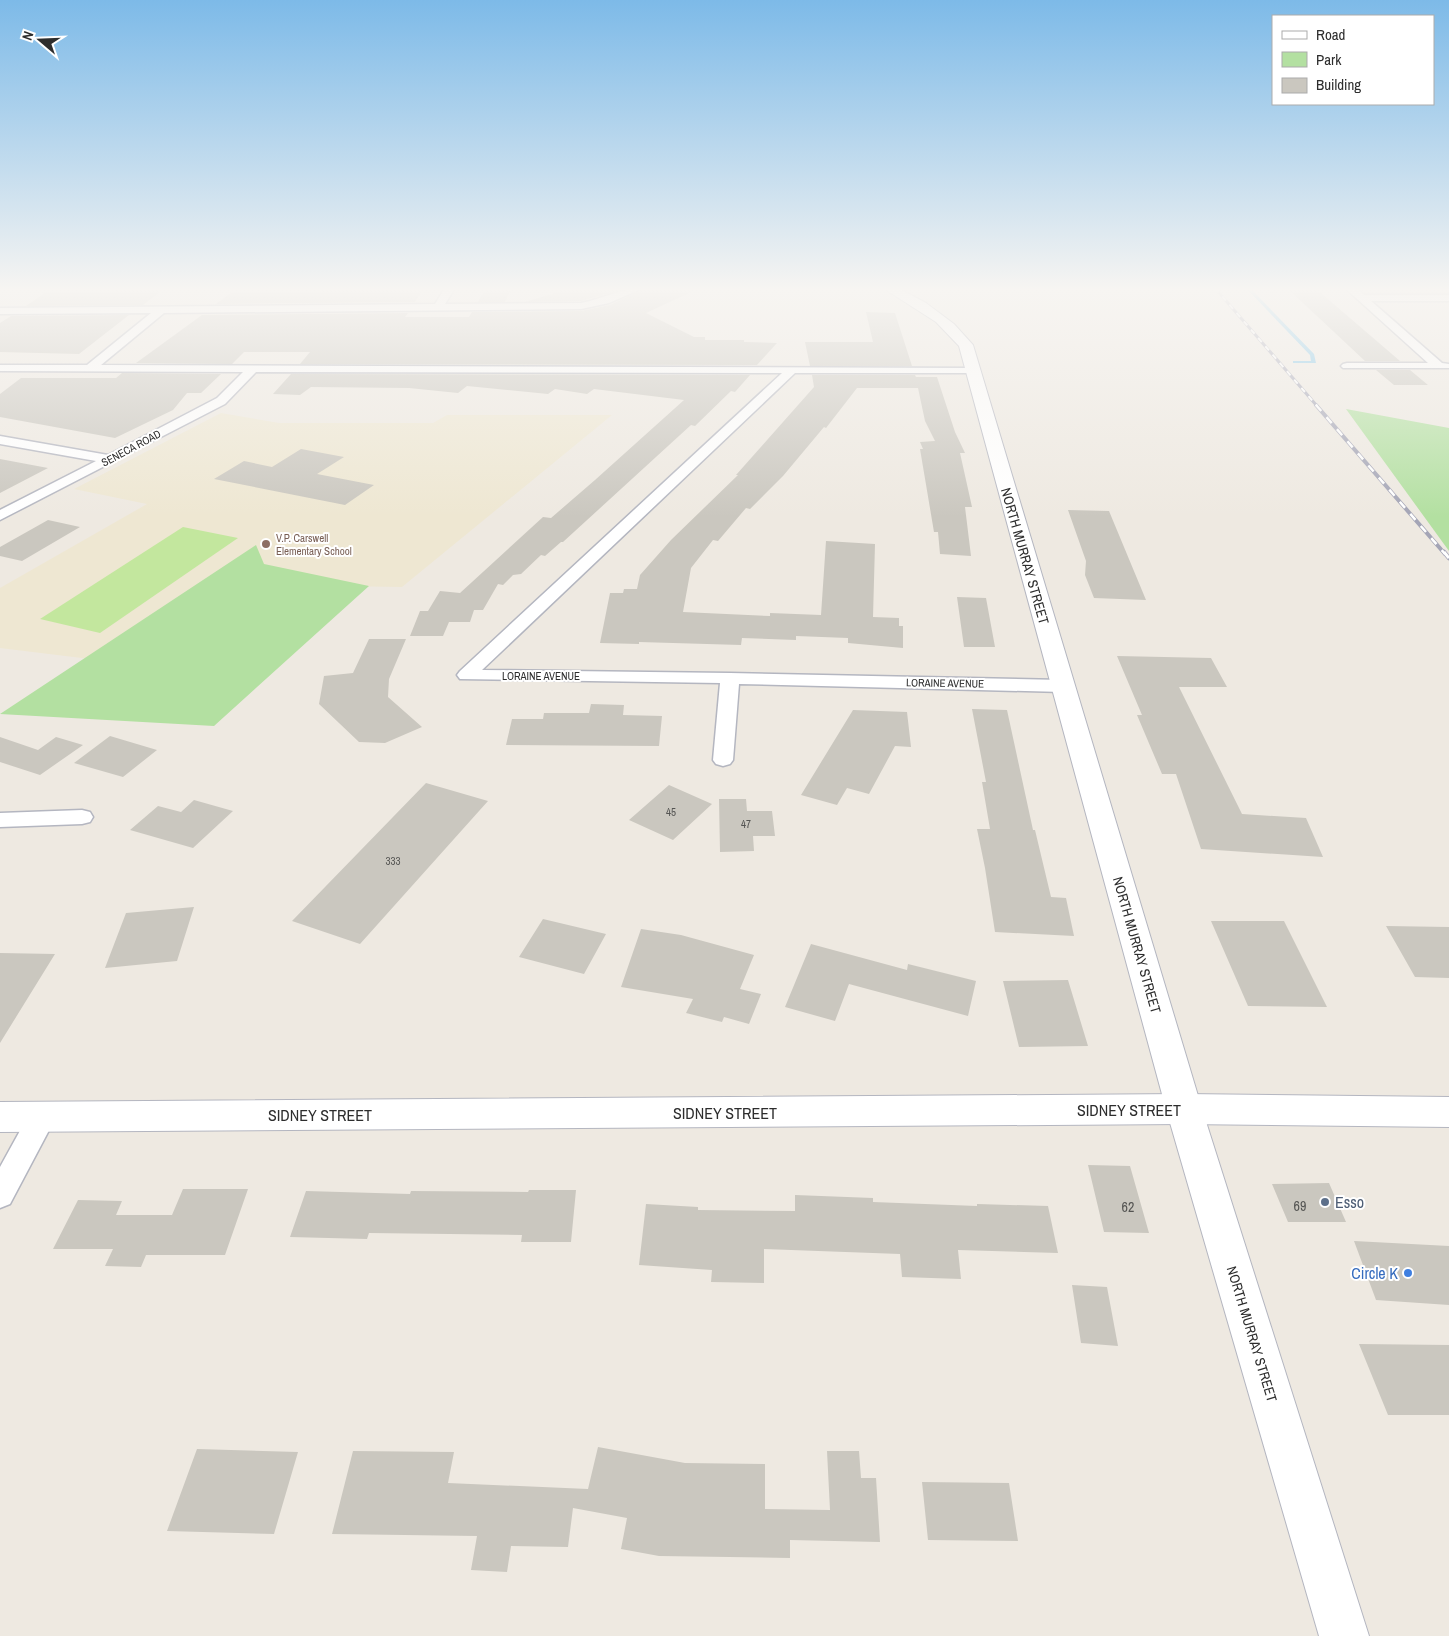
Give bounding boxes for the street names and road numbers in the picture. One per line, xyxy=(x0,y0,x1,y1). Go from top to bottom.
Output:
street label: SENECA ROAD xyxy=(99,427,163,469)
street label: NORTH MURRAY STREET xyxy=(997,486,1053,626)
street label: LORAINE AVENUE xyxy=(502,669,580,683)
street label: LORAINE AVENUE xyxy=(906,675,984,691)
street label: NORTH MURRAY STREET xyxy=(1109,875,1165,1015)
street label: SIDNEY STREET xyxy=(1077,1099,1181,1121)
street label: SIDNEY STREET xyxy=(673,1102,777,1124)
street label: SIDNEY STREET xyxy=(268,1104,372,1126)
street label: NORTH MURRAY STREET xyxy=(1223,1264,1281,1404)

